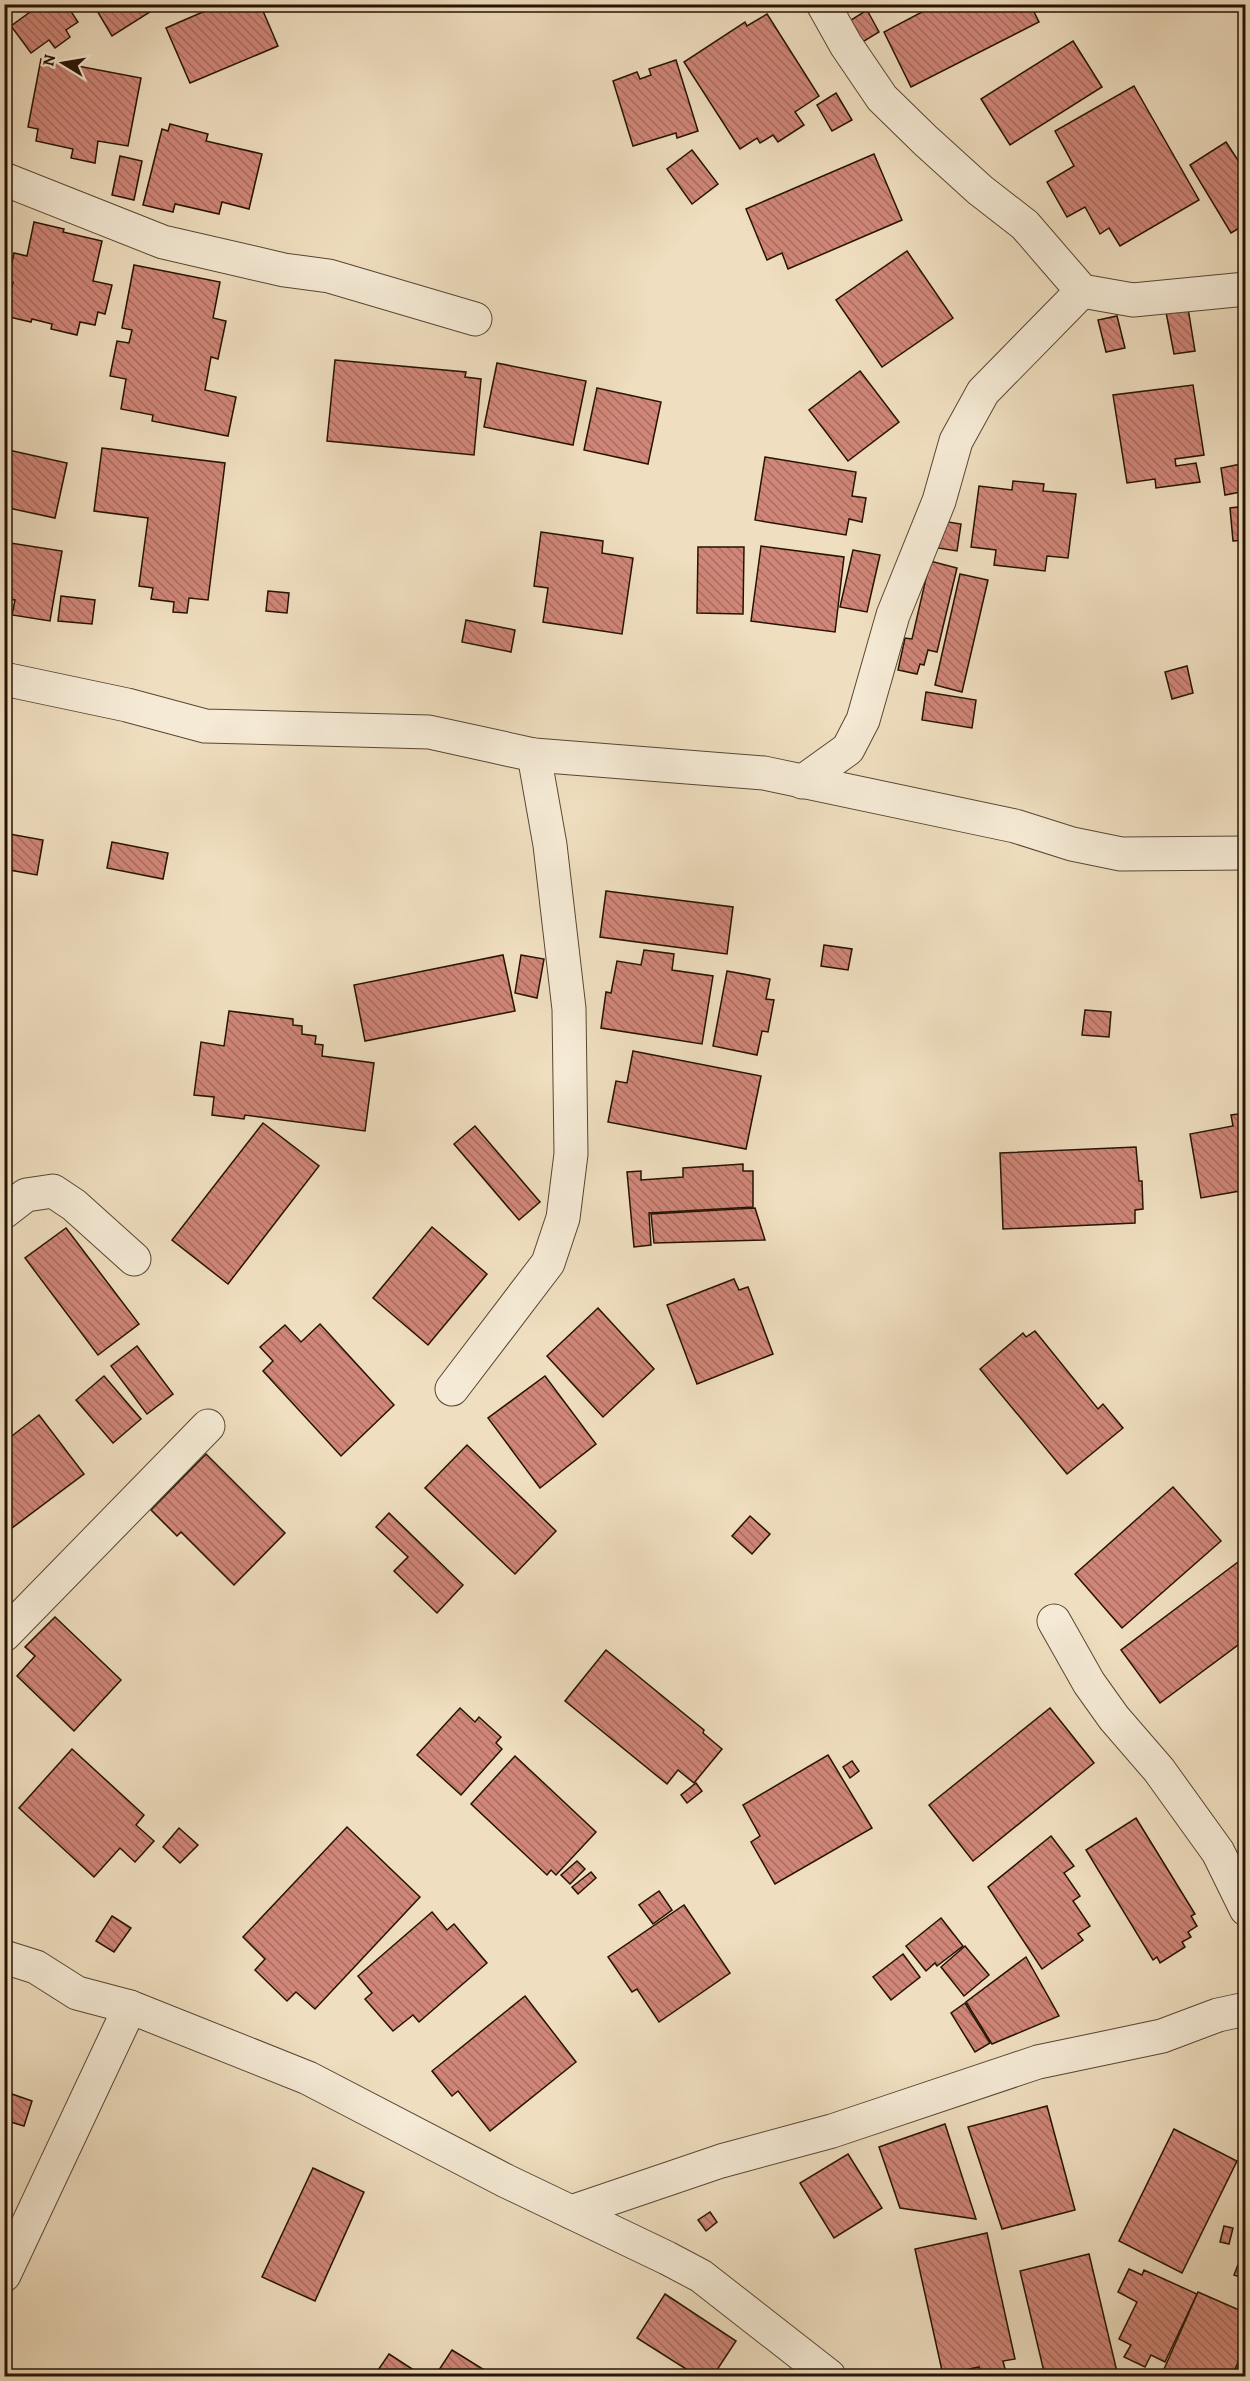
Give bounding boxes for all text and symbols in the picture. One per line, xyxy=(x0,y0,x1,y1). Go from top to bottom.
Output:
north arrow xyxy=(33,33,93,93)
text: N xyxy=(37,52,61,68)

